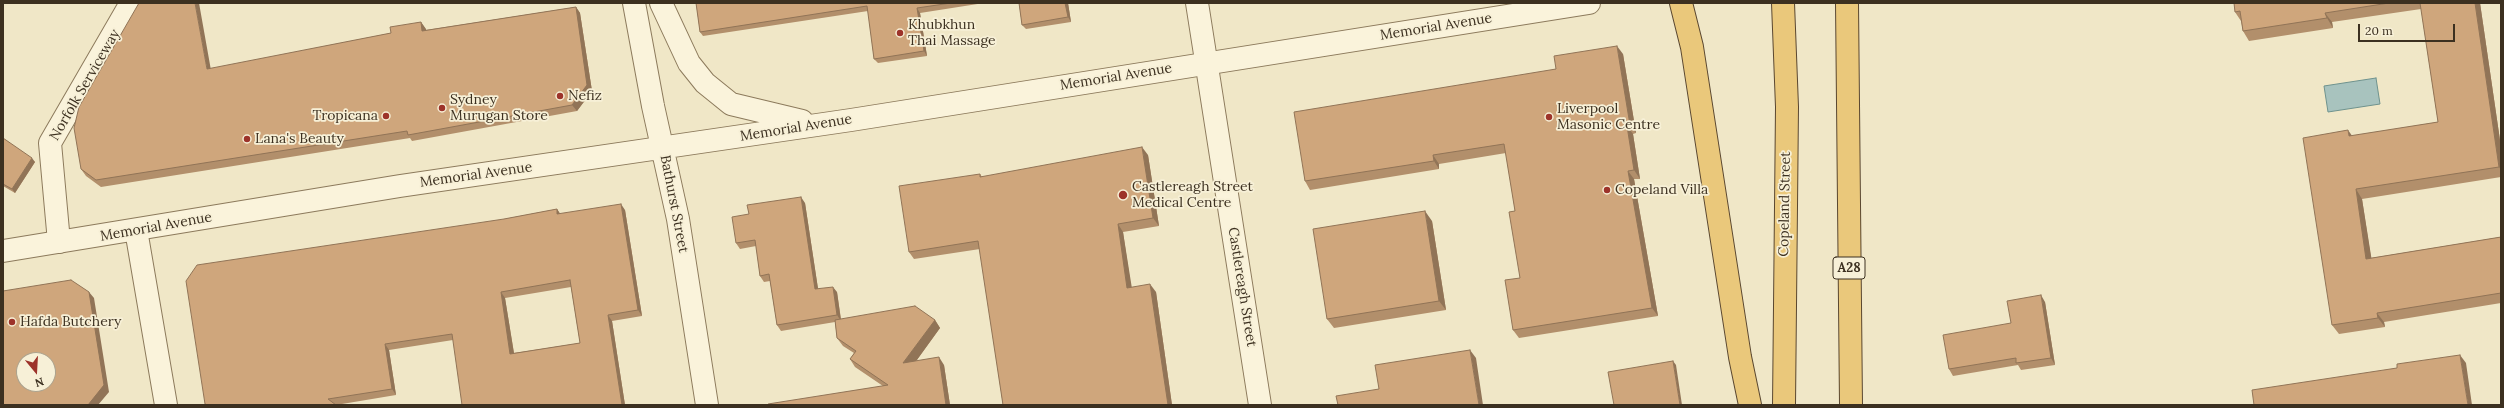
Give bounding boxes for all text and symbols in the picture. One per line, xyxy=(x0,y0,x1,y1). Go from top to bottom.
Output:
street label: Memorial Avenue xyxy=(1379,10,1493,44)
scale bar xyxy=(2360,16,2457,42)
place label: Khubkhun Thai Massage xyxy=(908,17,996,50)
text: 20 m xyxy=(2365,23,2393,38)
street label: Norfolk Serviceway xyxy=(46,26,124,144)
marker: Khubkhun Thai Massage xyxy=(895,28,905,38)
street label: Memorial Avenue xyxy=(1059,60,1173,94)
place label: Nefiz xyxy=(568,88,602,104)
marker: Nefiz xyxy=(555,91,565,101)
place label: Sydney Murugan Store xyxy=(450,92,548,124)
place label: Liverpool Masonic Centre xyxy=(1557,101,1660,134)
marker: Sydney Murugan Store xyxy=(437,103,447,113)
place label: Tropicana xyxy=(312,108,378,124)
marker: Tropicana xyxy=(381,111,391,121)
street label: Memorial Avenue xyxy=(739,111,853,145)
marker: Liverpool Masonic Centre xyxy=(1544,112,1554,122)
place label: Lana's Beauty xyxy=(255,131,344,147)
marker: Lana's Beauty xyxy=(242,134,252,144)
street label: Copeland Street xyxy=(1776,151,1794,257)
street label: Bathurst Street xyxy=(656,154,692,254)
street label: Memorial Avenue xyxy=(419,159,533,191)
place label: Castlereagh Street Medical Centre xyxy=(1132,179,1253,212)
place label: Copeland Villa xyxy=(1615,182,1708,198)
marker: Copeland Villa xyxy=(1602,185,1612,195)
marker: Castlereagh Street Medical Centre xyxy=(1117,189,1129,201)
street label: Memorial Avenue xyxy=(99,209,213,245)
street label: Castlereagh Street xyxy=(1224,226,1260,348)
road number: A28 xyxy=(1833,257,1865,279)
place label: Hafda Butchery xyxy=(20,314,121,330)
marker: Hafda Butchery xyxy=(7,317,17,327)
north arrow xyxy=(16,352,56,392)
text: N xyxy=(33,374,46,390)

